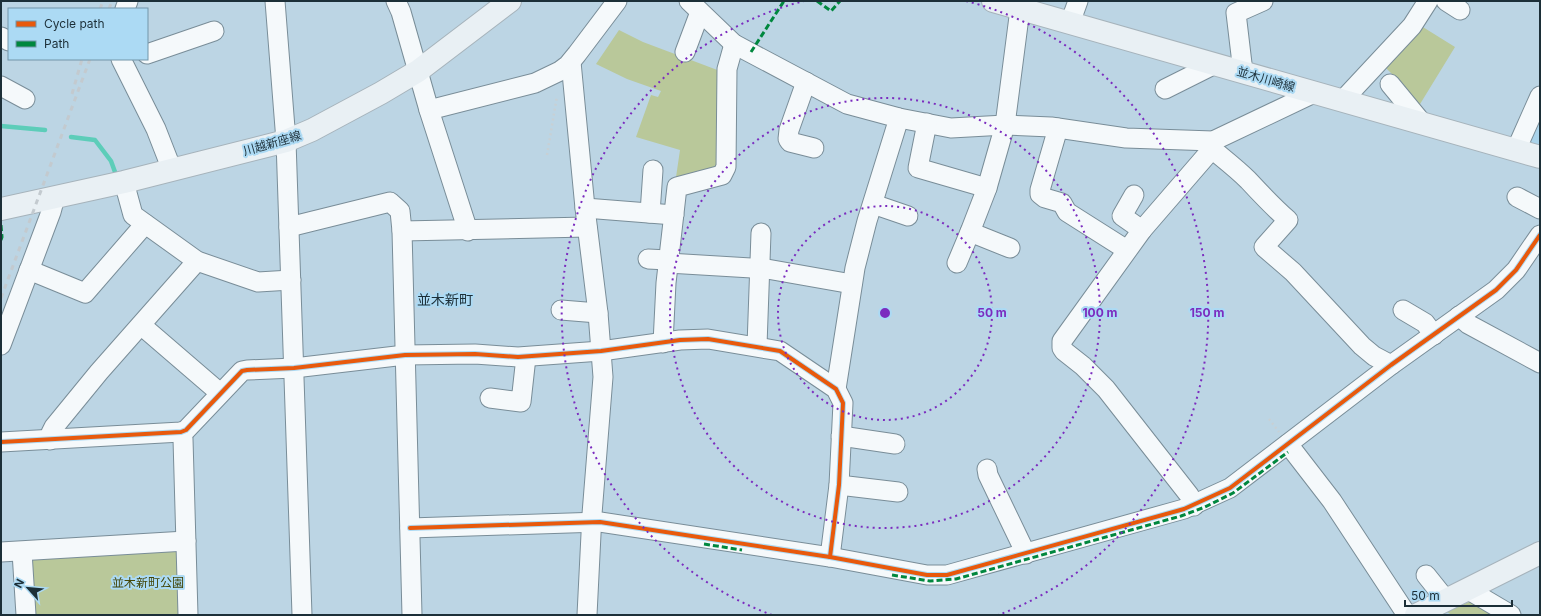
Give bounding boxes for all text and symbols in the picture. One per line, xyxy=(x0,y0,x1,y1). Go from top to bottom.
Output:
legend xyxy=(8,8,148,60)
text: Cycle path xyxy=(44,16,105,31)
text: Path xyxy=(44,36,69,51)
street label: 並木川崎線 xyxy=(1235,64,1297,94)
street label: 川越新座線 xyxy=(241,128,303,158)
district label: 並木新町 xyxy=(417,291,473,308)
text: 50 m xyxy=(977,305,1007,320)
text: 100 m xyxy=(1082,305,1118,320)
text: 150 m xyxy=(1190,305,1224,320)
centre of rings xyxy=(878,306,892,320)
north arrow xyxy=(8,568,48,608)
park label: 並木新町公園 xyxy=(112,575,184,590)
text: N xyxy=(11,577,27,590)
scale bar xyxy=(1405,582,1512,608)
text: 50 m xyxy=(1411,588,1440,603)

